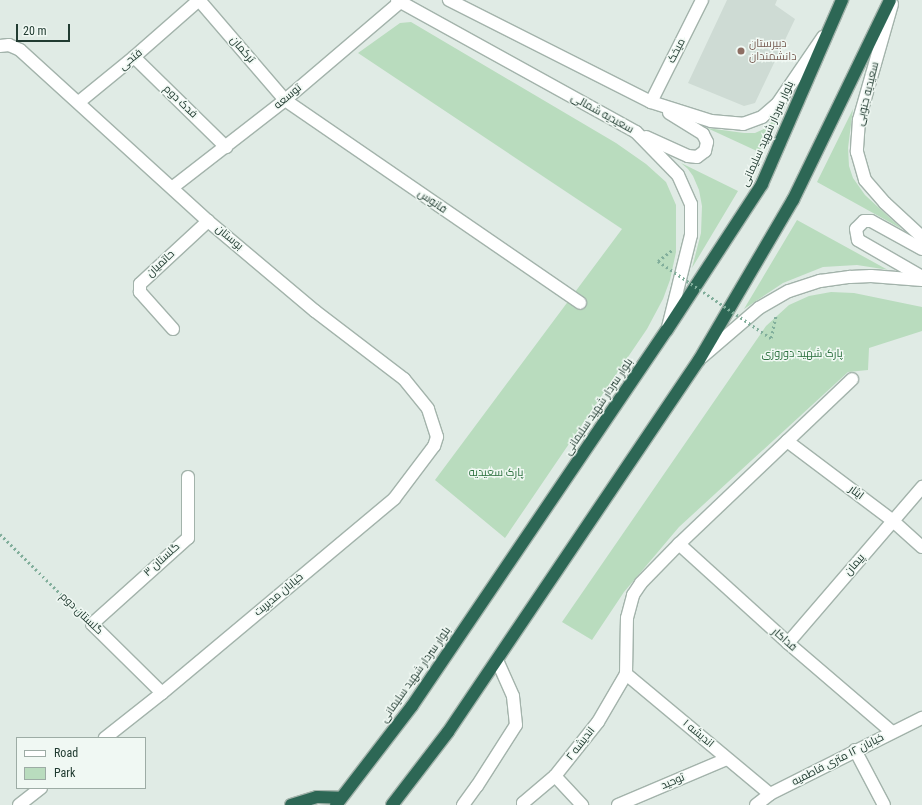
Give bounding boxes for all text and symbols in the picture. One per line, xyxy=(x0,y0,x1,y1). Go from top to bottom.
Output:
scale bar xyxy=(18,16,72,42)
text: 20 m xyxy=(23,24,47,38)
street label: ترکمان xyxy=(227,34,257,66)
street label: میخک xyxy=(665,36,689,66)
place label: دبیرستان دانشمندان xyxy=(749,38,796,64)
marker: دبیرستان دانشمندان xyxy=(736,46,746,56)
street label: فتحی xyxy=(117,47,145,73)
street label: سعیدیه جنوبی xyxy=(854,61,882,127)
street label: بلوار سردار شهید سلیمانی xyxy=(739,79,797,189)
street label: توسعه xyxy=(272,82,304,112)
street label: فدک دوم xyxy=(160,83,200,121)
street label: سعیدیه شمالی xyxy=(568,91,636,137)
street label: فانوس xyxy=(415,187,449,217)
street label: بوستان xyxy=(212,223,246,253)
street label: حاتمیان xyxy=(144,248,178,280)
park label: پارک شهید دوروزی xyxy=(761,347,843,361)
street label: بلوار سردار شهید سلیمانی xyxy=(562,356,636,458)
park label: پارک سعیدیه xyxy=(469,466,523,480)
street label: ایثار xyxy=(846,483,866,503)
street label: گلستان ۳ xyxy=(141,540,183,580)
street label: پیمان xyxy=(842,552,868,578)
street label: خیابان مدیریت xyxy=(252,571,306,619)
street label: گلستان دوم xyxy=(57,590,105,638)
street label: بلوار سردار شهید سلیمانی xyxy=(378,625,454,725)
street label: فداکار xyxy=(769,626,799,654)
street label: اندیشه ۱ xyxy=(680,717,716,751)
street label: اندیشه ۲ xyxy=(564,725,598,763)
street label: خیابان ۱۲ متری فاطمیه xyxy=(790,731,886,789)
legend xyxy=(16,737,146,789)
text: Road xyxy=(54,746,78,760)
text: Park xyxy=(54,766,75,780)
street label: توحید xyxy=(659,771,687,793)

